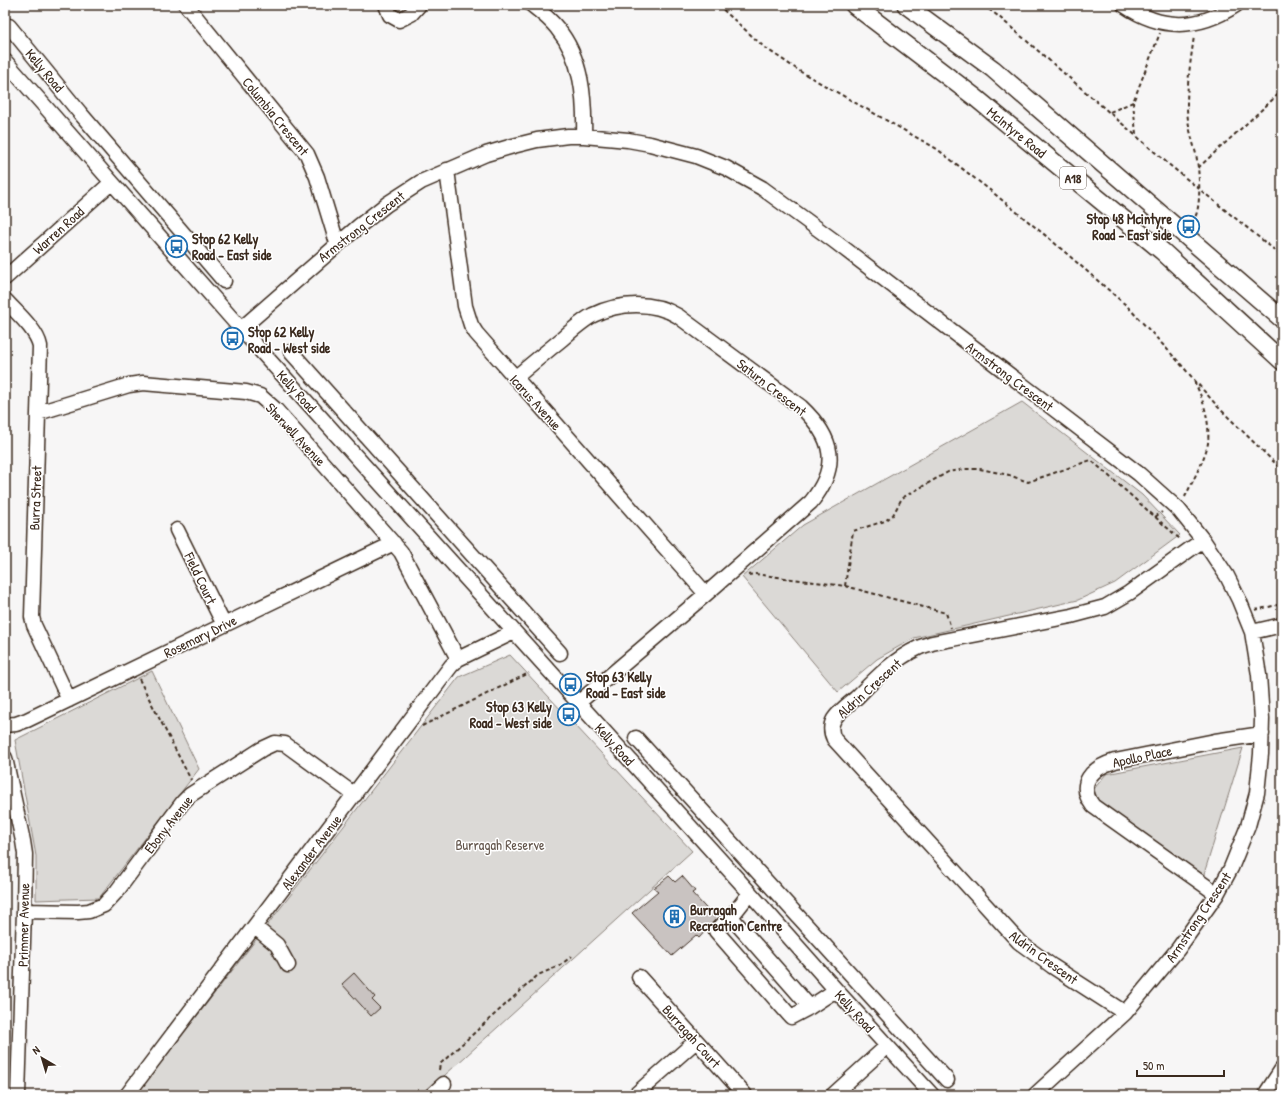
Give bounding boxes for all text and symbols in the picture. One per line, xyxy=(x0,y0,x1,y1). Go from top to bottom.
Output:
street label: Kelly Road xyxy=(21,44,69,97)
street label: Columbia Crescent xyxy=(238,73,314,159)
street label: McIntyre Road xyxy=(983,102,1051,163)
road number: A18 xyxy=(1060,167,1086,189)
street label: Armstrong Crescent xyxy=(314,186,409,267)
street label: Warren Road xyxy=(28,202,88,258)
place label: Stop 48 Mcintyre Road - East side xyxy=(1086,209,1172,244)
bus stop icon: Stop 48 Mcintyre Road - East side xyxy=(1175,213,1201,239)
place label: Stop 62 Kelly Road - East side xyxy=(192,229,272,264)
bus stop icon: Stop 62 Kelly Road - East side xyxy=(163,233,189,259)
place label: Stop 62 Kelly Road - West side xyxy=(248,322,331,357)
bus stop icon: Stop 62 Kelly Road - West side xyxy=(219,326,245,352)
street label: Armstrong Crescent xyxy=(962,337,1058,416)
street label: Saturn Crescent xyxy=(733,354,811,420)
street label: Kelly Road xyxy=(272,366,321,417)
street label: Icarus Avenue xyxy=(506,370,567,434)
street label: Sherwell Avenue xyxy=(262,398,331,470)
street label: Burra Street xyxy=(24,465,46,531)
street label: Field Court xyxy=(180,548,222,607)
street label: Rosemary Drive xyxy=(160,610,240,663)
street label: Aldrin Crescent xyxy=(833,654,905,722)
place label: Stop 63 Kelly Road - East side xyxy=(586,667,666,702)
bus stop icon: Stop 63 Kelly Road - East side xyxy=(558,671,584,697)
place label: Stop 63 Kelly Road - West side xyxy=(470,697,552,732)
bus stop icon: Stop 63 Kelly Road - West side xyxy=(555,701,581,727)
street label: Kelly Road xyxy=(590,719,639,770)
street label: Apollo Place xyxy=(1111,740,1174,773)
street label: Ebony Avenue xyxy=(139,791,198,857)
street label: Alexander Avenue xyxy=(277,810,346,893)
park label: Burragah Reserve xyxy=(455,835,545,855)
street label: Armstrong Crescent xyxy=(1161,868,1236,966)
street label: Primmer Avenue xyxy=(13,882,33,967)
place label: Burragah Recreation Centre xyxy=(690,900,783,935)
building icon: Burragah Recreation Centre xyxy=(662,904,688,930)
street label: Aldrin Crescent xyxy=(1006,926,1082,988)
street label: Kelly Road xyxy=(830,986,879,1037)
street label: Burragah Court xyxy=(658,1000,726,1072)
north arrow xyxy=(22,1038,62,1078)
text: N xyxy=(29,1043,43,1057)
scale bar xyxy=(1137,1052,1224,1078)
text: 50 m xyxy=(1143,1057,1164,1074)

